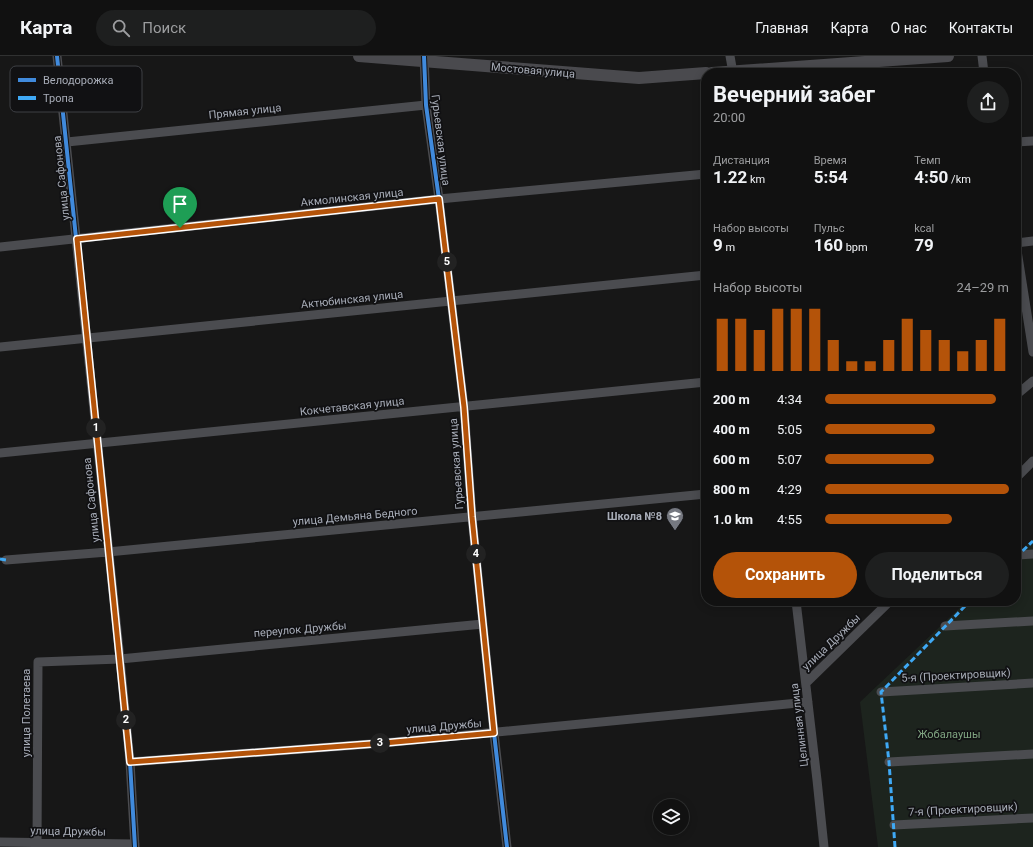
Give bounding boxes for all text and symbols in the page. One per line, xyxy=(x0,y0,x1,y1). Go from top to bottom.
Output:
search box xyxy=(96,10,376,46)
text: Карта xyxy=(20,16,72,39)
icon: search xyxy=(110,17,132,39)
text: Поиск xyxy=(142,19,186,37)
text: Главная xyxy=(755,20,808,36)
text: Карта xyxy=(830,20,869,36)
text: О нас xyxy=(891,20,927,36)
text: Контакты xyxy=(949,20,1013,36)
street label: Мостовая улица xyxy=(490,60,575,81)
legend xyxy=(10,66,142,112)
text: Велодорожка xyxy=(43,74,114,87)
button: share xyxy=(967,81,1009,123)
text: Вечерний забег xyxy=(713,82,875,107)
text: Тропа xyxy=(43,92,74,105)
street label: Гурьевская улица xyxy=(428,94,453,186)
street label: Прямая улица xyxy=(208,101,282,122)
text: 20:00 xyxy=(713,110,745,125)
street label: улица Сафонова xyxy=(51,135,72,221)
text: Дистанция xyxy=(713,154,770,167)
text: Время xyxy=(814,154,847,167)
text: Темп xyxy=(914,154,941,167)
text: 1.22 xyxy=(713,167,747,187)
text: 5:54 xyxy=(814,167,848,187)
text: 4:50 xyxy=(914,167,948,187)
text: km xyxy=(747,173,765,186)
text: /km xyxy=(948,173,971,186)
street label: Акмолинская улица xyxy=(300,186,404,209)
pin xyxy=(163,187,197,228)
icon: arrive xyxy=(169,193,191,215)
text: Набор высоты xyxy=(713,222,789,235)
text: Пульс xyxy=(814,222,845,235)
text: kcal xyxy=(914,222,934,235)
text: 9 xyxy=(713,235,723,255)
text: 160 xyxy=(814,235,843,255)
text: 79 xyxy=(914,235,934,255)
text: m xyxy=(723,241,735,254)
text: bpm xyxy=(843,241,868,254)
pin: 5 xyxy=(437,252,457,272)
text: 5 xyxy=(444,255,450,268)
text: Набор высоты xyxy=(713,280,802,295)
text: 24–29 m xyxy=(957,280,1009,295)
street label: Актюбинская улица xyxy=(300,288,404,311)
text: 200 m xyxy=(713,392,750,407)
text: 4:34 xyxy=(777,392,802,407)
street label: Кокчетавская улица xyxy=(299,395,405,418)
pin: 1 xyxy=(86,418,106,438)
street label: Гурьевская улица xyxy=(447,418,466,510)
text: 1 xyxy=(93,421,99,434)
text: 400 m xyxy=(713,422,750,437)
text: 5:05 xyxy=(777,422,802,437)
text: 600 m xyxy=(713,452,750,467)
text: 5:07 xyxy=(777,452,802,467)
street label: улица Сафонова xyxy=(81,457,102,543)
text: 800 m xyxy=(713,482,750,497)
text: 4:29 xyxy=(777,482,802,497)
street label: улица Демьяна Бедного xyxy=(292,505,418,528)
school or university icon: Школа №8 xyxy=(665,506,685,531)
place label: Школа №8 xyxy=(607,510,662,523)
text: 1.0 km xyxy=(713,512,753,527)
text: 4:55 xyxy=(777,512,802,527)
pin: 4 xyxy=(466,544,486,564)
text: 4 xyxy=(473,547,479,560)
button: Сохранить xyxy=(713,552,857,598)
button: Поделиться xyxy=(865,552,1009,598)
street label: улица Дружбы xyxy=(800,611,863,673)
street label: переулок Дружбы xyxy=(253,619,347,640)
street label: 5-я (Проектировщик) xyxy=(901,666,1011,685)
street label: улица Полетаева xyxy=(20,669,33,757)
street label: Целинная улица xyxy=(788,682,811,768)
pin: 2 xyxy=(116,710,136,730)
text: 2 xyxy=(123,713,129,726)
street label: улица Дружбы xyxy=(406,717,482,736)
park label: Жобалаушы xyxy=(917,728,981,741)
pin: 3 xyxy=(370,733,390,753)
text: 3 xyxy=(377,736,383,749)
map controls xyxy=(653,799,689,835)
button: layers xyxy=(653,799,689,835)
street label: 7-я (Проектировщик) xyxy=(908,800,1018,819)
street label: улица Дружбы xyxy=(30,824,106,839)

